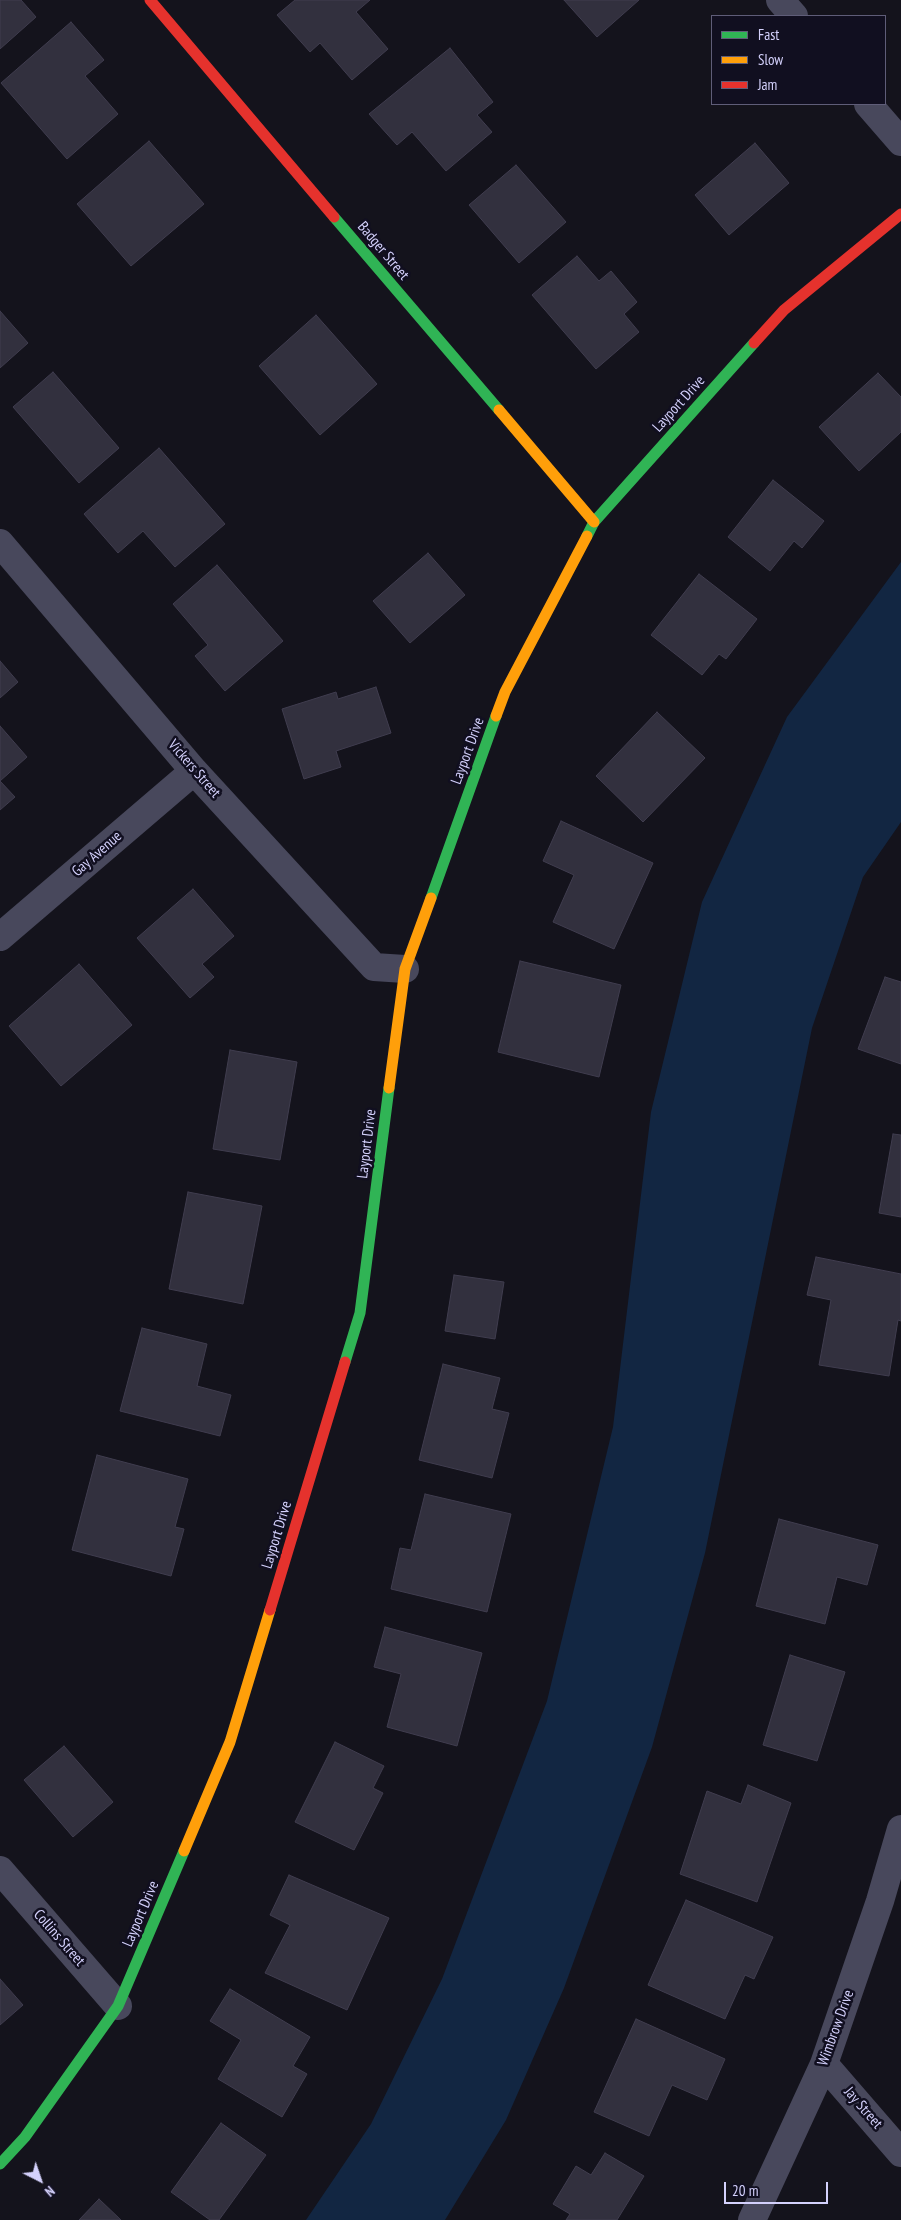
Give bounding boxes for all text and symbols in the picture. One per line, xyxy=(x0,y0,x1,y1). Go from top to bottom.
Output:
legend xyxy=(711,15,886,105)
text: Fast xyxy=(758,25,779,44)
text: Slow xyxy=(758,50,783,69)
text: Jam xyxy=(758,75,777,94)
street label: Badger Street xyxy=(353,218,413,284)
street label: Layport Drive xyxy=(649,372,709,436)
street label: Layport Drive xyxy=(448,715,488,787)
street label: Vickers Street xyxy=(164,736,224,802)
street label: Gay Avenue xyxy=(68,827,126,881)
street label: Layport Drive xyxy=(354,1108,380,1180)
street label: Layport Drive xyxy=(258,1499,296,1571)
street label: Layport Drive xyxy=(119,1878,163,1950)
street label: Collins Street xyxy=(30,1906,88,1970)
street label: Wimbrow Drive xyxy=(814,1988,858,2068)
street label: Jay Street xyxy=(840,2083,886,2133)
north arrow xyxy=(15,2155,65,2205)
scale bar xyxy=(726,2172,830,2204)
text: 20 m xyxy=(732,2181,758,2200)
text: N xyxy=(41,2182,59,2201)

